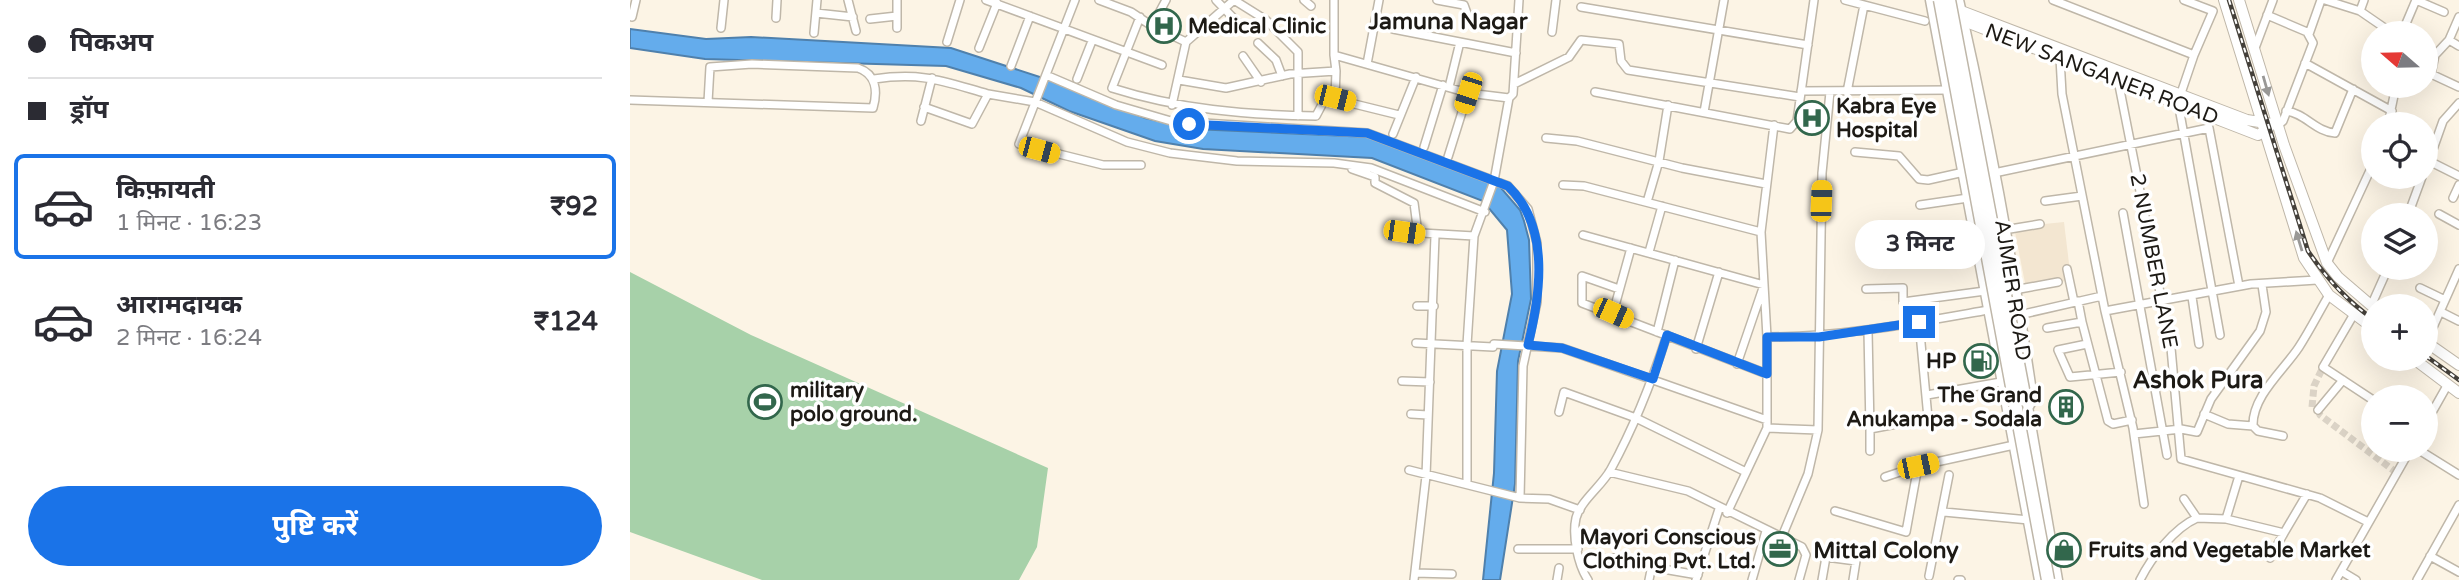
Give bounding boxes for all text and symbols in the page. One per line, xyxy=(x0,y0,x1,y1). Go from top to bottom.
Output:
hospital icon: Medical Clinic xyxy=(1145,7,1183,45)
district label: Jamuna Nagar xyxy=(1367,8,1529,36)
place label: Medical Clinic xyxy=(1188,14,1326,39)
street label: NEW SANGANER ROAD xyxy=(1982,18,2222,131)
north arrow xyxy=(2361,21,2438,98)
map controls xyxy=(2361,21,2438,462)
text: पिकअप xyxy=(70,27,153,58)
car xyxy=(1452,70,1485,116)
one-way arrow xyxy=(2262,75,2272,96)
car xyxy=(1313,83,1358,113)
text: ड्रॉप xyxy=(70,94,108,125)
place label: Kabra Eye Hospital xyxy=(1836,94,1937,143)
hospital icon: Kabra Eye Hospital xyxy=(1793,99,1831,137)
route start xyxy=(1173,108,1205,140)
button: locate xyxy=(2361,112,2438,189)
car xyxy=(1016,134,1063,166)
street label: 2 NUMBER LANE xyxy=(2124,171,2183,351)
text: किफ़ायती xyxy=(116,174,215,205)
icon: car xyxy=(32,175,95,238)
car xyxy=(1810,180,1833,222)
text: ₹92 xyxy=(550,191,598,222)
button: layers xyxy=(2361,203,2438,280)
text: 1 मिनट · 16:23 xyxy=(116,209,262,237)
street label: AJMER ROAD xyxy=(1989,218,2036,362)
car xyxy=(1382,219,1427,245)
callout: 3 मिनट xyxy=(1854,220,1984,270)
text: 3 मिनट xyxy=(1886,230,1954,258)
one-way arrow xyxy=(2293,231,2304,252)
text: आरामदायक xyxy=(116,289,242,320)
icon: car xyxy=(32,290,95,353)
button: + xyxy=(2361,294,2438,371)
car xyxy=(1590,295,1637,331)
text: ₹124 xyxy=(534,306,598,337)
route end xyxy=(1903,306,1935,338)
text: 2 मिनट · 16:24 xyxy=(116,324,262,352)
fuel station icon: HP xyxy=(1962,342,2000,380)
place label: HP xyxy=(1926,349,1956,374)
district label: Ashok Pura xyxy=(2132,366,2264,395)
place label: military polo ground. xyxy=(790,378,918,427)
sports icon: military polo ground. xyxy=(746,383,784,421)
place label: The Grand Anukampa - Sodala xyxy=(1846,383,2042,432)
button: − xyxy=(2361,385,2438,462)
building icon: The Grand Anukampa - Sodala xyxy=(2047,388,2085,426)
car xyxy=(1896,451,1941,481)
button: पुष्टि करें xyxy=(28,486,602,566)
place label: Mayori Conscious Clothing Pvt. Ltd. xyxy=(1580,525,1756,574)
office icon: Mayori Conscious Clothing Pvt. Ltd. xyxy=(1761,530,1799,568)
shop icon: Fruits and Vegetable Market xyxy=(2045,531,2083,569)
district label: Mittal Colony xyxy=(1813,537,1959,565)
place label: Fruits and Vegetable Market xyxy=(2088,538,2371,563)

